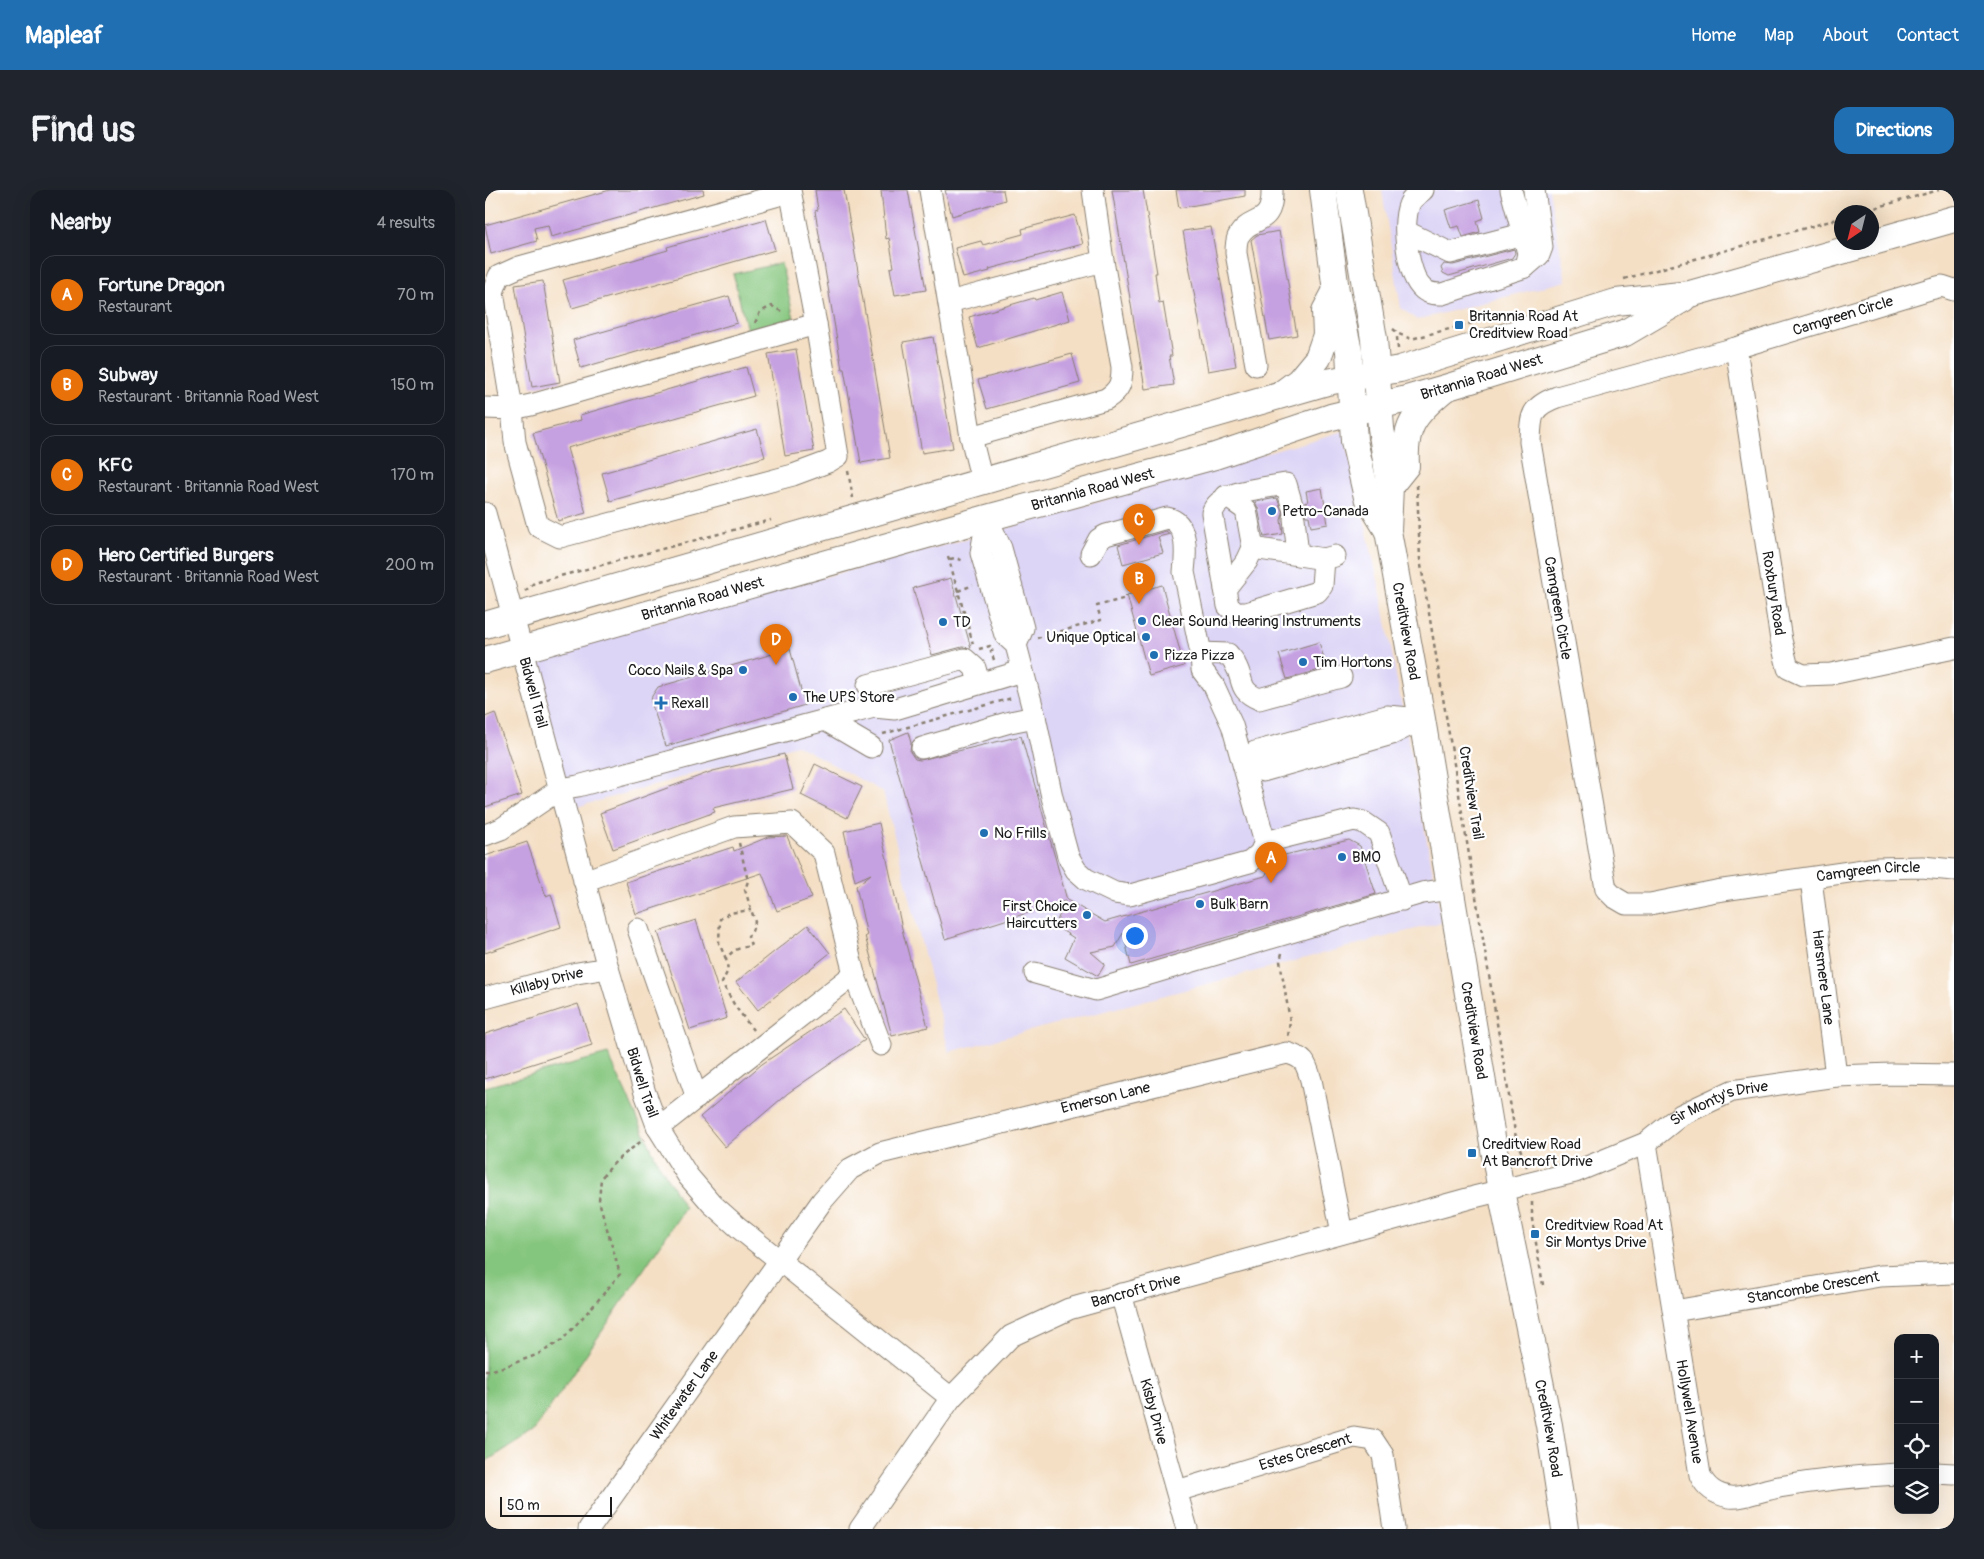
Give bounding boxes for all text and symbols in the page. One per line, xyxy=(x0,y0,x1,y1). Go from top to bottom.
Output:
text: Mapleaf xyxy=(25,21,103,50)
text: Home xyxy=(1691,24,1736,47)
text: Map xyxy=(1764,24,1794,47)
text: About xyxy=(1822,24,1868,47)
text: Contact xyxy=(1896,24,1959,47)
button: Directions xyxy=(1834,107,1954,154)
text: Find us xyxy=(30,108,135,152)
north arrow xyxy=(1834,205,1879,250)
text: Nearby xyxy=(50,209,111,236)
text: 4 results xyxy=(377,213,435,233)
text: Fortune Dragon xyxy=(98,273,225,297)
text: A xyxy=(62,285,72,305)
text: 70 m xyxy=(397,285,434,305)
street label: Camgreen Circle xyxy=(1790,292,1896,340)
text: Restaurant xyxy=(98,297,172,317)
place label: Britannia Road At Creditview Road xyxy=(1469,307,1579,343)
marker: Britannia Road At Creditview Road xyxy=(1453,319,1465,331)
street label: Britannia Road West xyxy=(1418,349,1545,404)
text: Subway xyxy=(98,363,158,387)
text: B xyxy=(62,375,72,395)
text: 150 m xyxy=(390,375,434,395)
text: Restaurant · Britannia Road West xyxy=(98,387,319,407)
text: KFC xyxy=(98,453,133,477)
street label: Britannia Road West xyxy=(1029,463,1157,515)
text: C xyxy=(62,465,72,485)
text: 170 m xyxy=(391,465,434,485)
text: Restaurant · Britannia Road West xyxy=(98,477,319,497)
place label: Petro-Canada xyxy=(1282,502,1369,521)
pin: C xyxy=(1123,504,1155,545)
marker: Petro-Canada xyxy=(1266,505,1278,517)
text: Hero Certified Burgers xyxy=(98,543,273,567)
street label: Roxbury Road xyxy=(1758,550,1790,637)
text: D xyxy=(62,555,72,575)
text: 200 m xyxy=(386,555,434,575)
street label: Camgreen Circle xyxy=(1540,555,1576,662)
pin: B xyxy=(1123,563,1155,604)
text: Restaurant · Britannia Road West xyxy=(98,567,319,587)
street label: Britannia Road West xyxy=(639,572,767,625)
street label: Creditview Road xyxy=(1388,581,1424,682)
place label: Clear Sound Hearing Instruments xyxy=(1152,612,1361,631)
place label: TD xyxy=(953,613,971,632)
marker: Clear Sound Hearing Instruments xyxy=(1136,615,1148,627)
marker: TD xyxy=(937,616,949,628)
pin: D xyxy=(760,624,792,665)
place label: Unique Optical xyxy=(1046,628,1136,647)
marker: Unique Optical xyxy=(1140,631,1152,643)
place label: Pizza Pizza xyxy=(1164,646,1234,665)
marker: Pizza Pizza xyxy=(1148,649,1160,661)
place label: Tim Hortons xyxy=(1313,653,1392,672)
street label: Bidwell Trail xyxy=(515,655,552,730)
marker: Tim Hortons xyxy=(1297,656,1309,668)
place label: Coco Nails & Spa xyxy=(628,661,733,680)
marker: Coco Nails & Spa xyxy=(737,664,749,676)
place label: The UPS Store xyxy=(803,688,895,707)
marker: The UPS Store xyxy=(787,691,799,703)
place label: Rexall xyxy=(671,694,709,713)
marker: Rexall xyxy=(655,697,667,709)
street label: Creditview Trail xyxy=(1454,745,1488,841)
place label: No Frills xyxy=(994,824,1047,843)
marker: No Frills xyxy=(978,827,990,839)
pin: A xyxy=(1255,842,1287,883)
place label: BMO xyxy=(1352,848,1381,867)
marker: BMO xyxy=(1336,851,1348,863)
street label: Camgreen Circle xyxy=(1815,858,1921,886)
place label: Bulk Barn xyxy=(1210,895,1268,914)
place label: First Choice Haircutters xyxy=(1002,897,1078,933)
marker: Bulk Barn xyxy=(1194,898,1206,910)
marker: First Choice Haircutters xyxy=(1081,909,1093,921)
your location xyxy=(1122,923,1148,949)
street label: Harsmere Lane xyxy=(1808,928,1839,1027)
street label: Killaby Drive xyxy=(508,963,585,1000)
street label: Creditview Road xyxy=(1457,980,1492,1081)
street label: Bidwell Trail xyxy=(622,1045,663,1120)
street label: Sir Monty's Drive xyxy=(1666,1076,1770,1130)
street label: Emerson Lane xyxy=(1059,1077,1153,1118)
place label: Creditview Road At Bancroft Drive xyxy=(1482,1135,1593,1171)
marker: Creditview Road At Bancroft Drive xyxy=(1466,1147,1478,1159)
place label: Creditview Road At Sir Montys Drive xyxy=(1545,1216,1664,1252)
marker: Creditview Road At Sir Montys Drive xyxy=(1529,1228,1541,1240)
street label: Stancombe Crescent xyxy=(1745,1267,1882,1308)
street label: Bancroft Drive xyxy=(1089,1269,1183,1312)
map controls xyxy=(1894,1334,1939,1514)
button: + xyxy=(1894,1334,1939,1379)
street label: Whitewater Lane xyxy=(646,1346,723,1444)
street label: Hollywell Avenue xyxy=(1672,1358,1708,1466)
street label: Kisby Drive xyxy=(1136,1376,1172,1447)
street label: Creditview Road xyxy=(1530,1378,1566,1479)
button: − xyxy=(1894,1379,1939,1424)
button: locate xyxy=(1894,1424,1939,1469)
street label: Estes Crescent xyxy=(1257,1429,1355,1475)
button: layers xyxy=(1894,1469,1939,1514)
scale bar xyxy=(500,1494,613,1517)
text: 50 m xyxy=(507,1497,540,1514)

